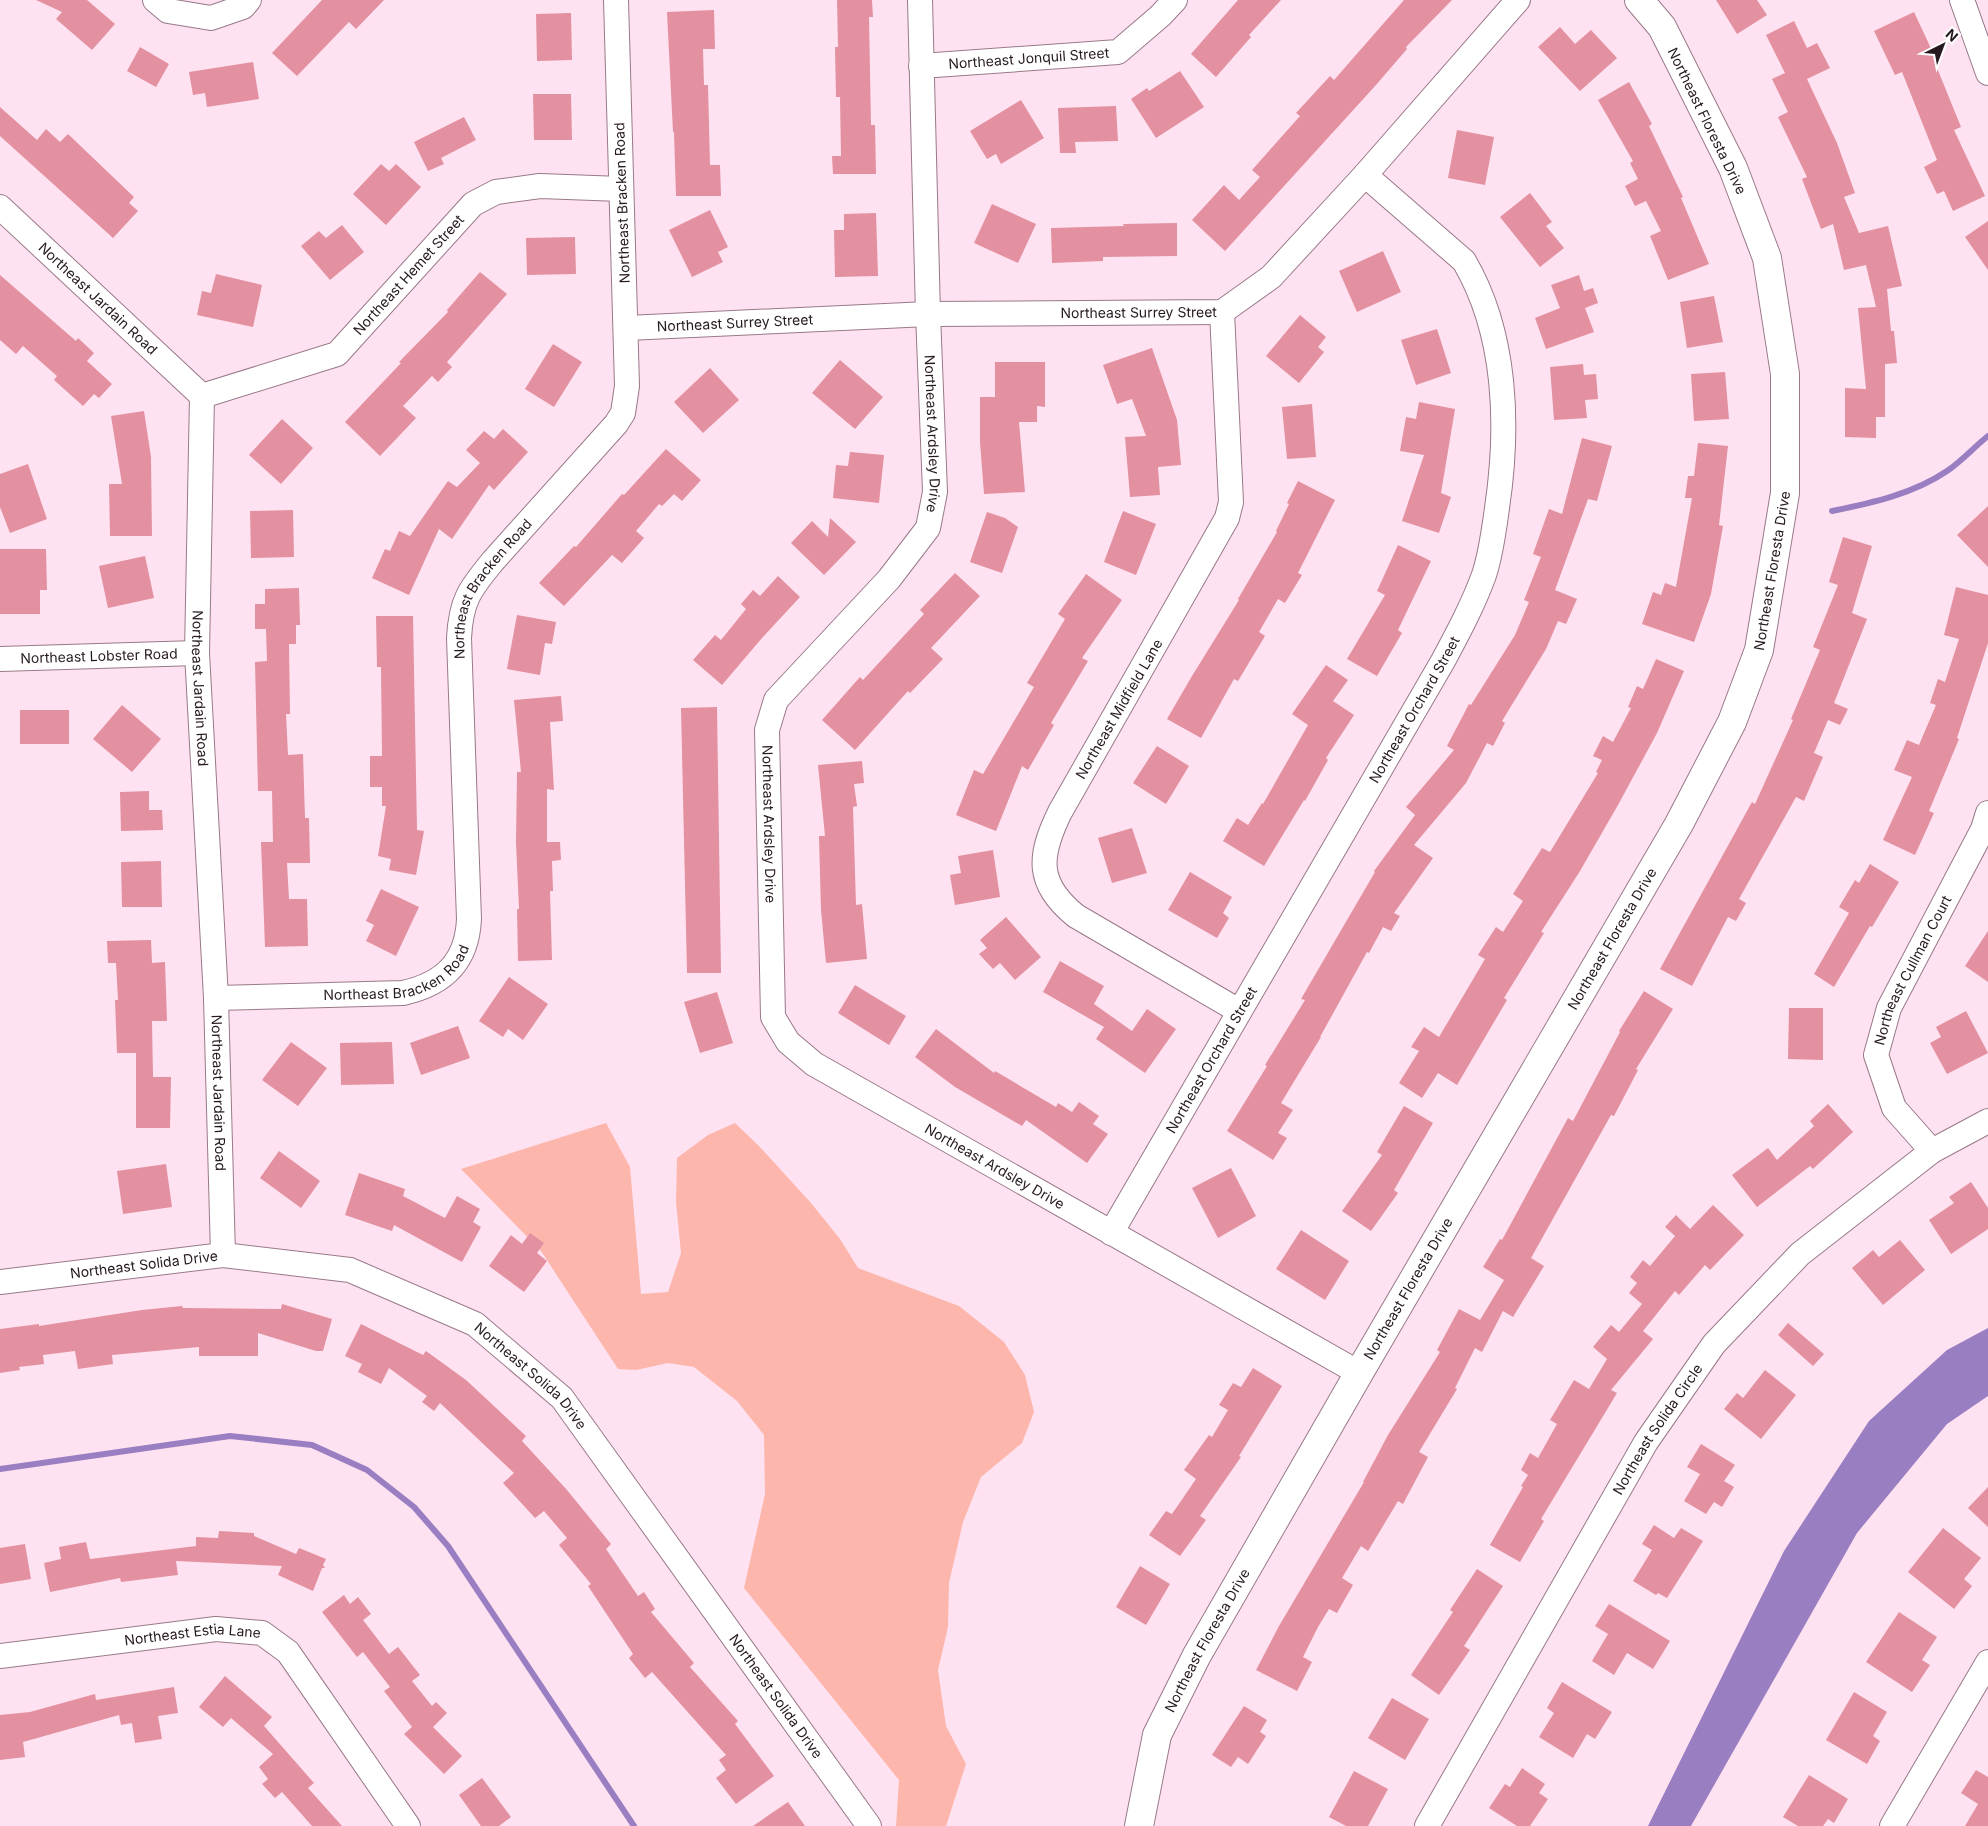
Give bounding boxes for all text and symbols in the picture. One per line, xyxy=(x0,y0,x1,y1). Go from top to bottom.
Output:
north arrow xyxy=(1918,20,1968,70)
text: N xyxy=(1942,25,1962,45)
street label: Northeast Jonquil Street xyxy=(948,44,1110,72)
street label: Northeast Floresta Drive xyxy=(1664,45,1750,197)
street label: Northeast Bracken Road xyxy=(610,122,633,284)
street label: Northeast Hemet Street xyxy=(349,211,467,338)
street label: Northeast Jardain Road xyxy=(35,239,161,358)
street label: Northeast Surrey Street xyxy=(1060,303,1217,321)
street label: Northeast Surrey Street xyxy=(656,310,814,335)
street label: Northeast Ardsley Drive xyxy=(922,355,944,514)
street label: Northeast Floresta Drive xyxy=(1750,490,1793,652)
street label: Northeast Bracken Road xyxy=(450,515,535,660)
street label: Northeast Jardain Road xyxy=(189,610,212,767)
street label: Northeast Orchard Street xyxy=(1365,633,1463,786)
street label: Northeast Midfield Lane xyxy=(1072,636,1166,782)
street label: Northeast Lobster Road xyxy=(20,645,178,666)
street label: Northeast Ardsley Drive xyxy=(759,745,780,903)
street label: Northeast Floresta Drive xyxy=(1564,865,1660,1013)
street label: Northeast Cullman Court xyxy=(1870,892,1955,1047)
street label: Northeast Bracken Road xyxy=(323,942,472,1003)
street label: Northeast Orchard Street xyxy=(1162,983,1260,1136)
street label: Northeast Jardain Road xyxy=(208,1014,230,1171)
street label: Northeast Ardsley Drive xyxy=(922,1120,1068,1212)
street label: Northeast Floresta Drive xyxy=(1360,1214,1456,1362)
street label: Northeast Solida Drive xyxy=(69,1247,219,1281)
street label: Northeast Solida Drive xyxy=(471,1318,591,1432)
street label: Northeast Solida Circle xyxy=(1609,1360,1706,1497)
street label: Northeast Floresta Drive xyxy=(1161,1565,1253,1715)
street label: Northeast Estia Lane xyxy=(123,1620,262,1648)
street label: Northeast Solida Drive xyxy=(726,1631,827,1761)

